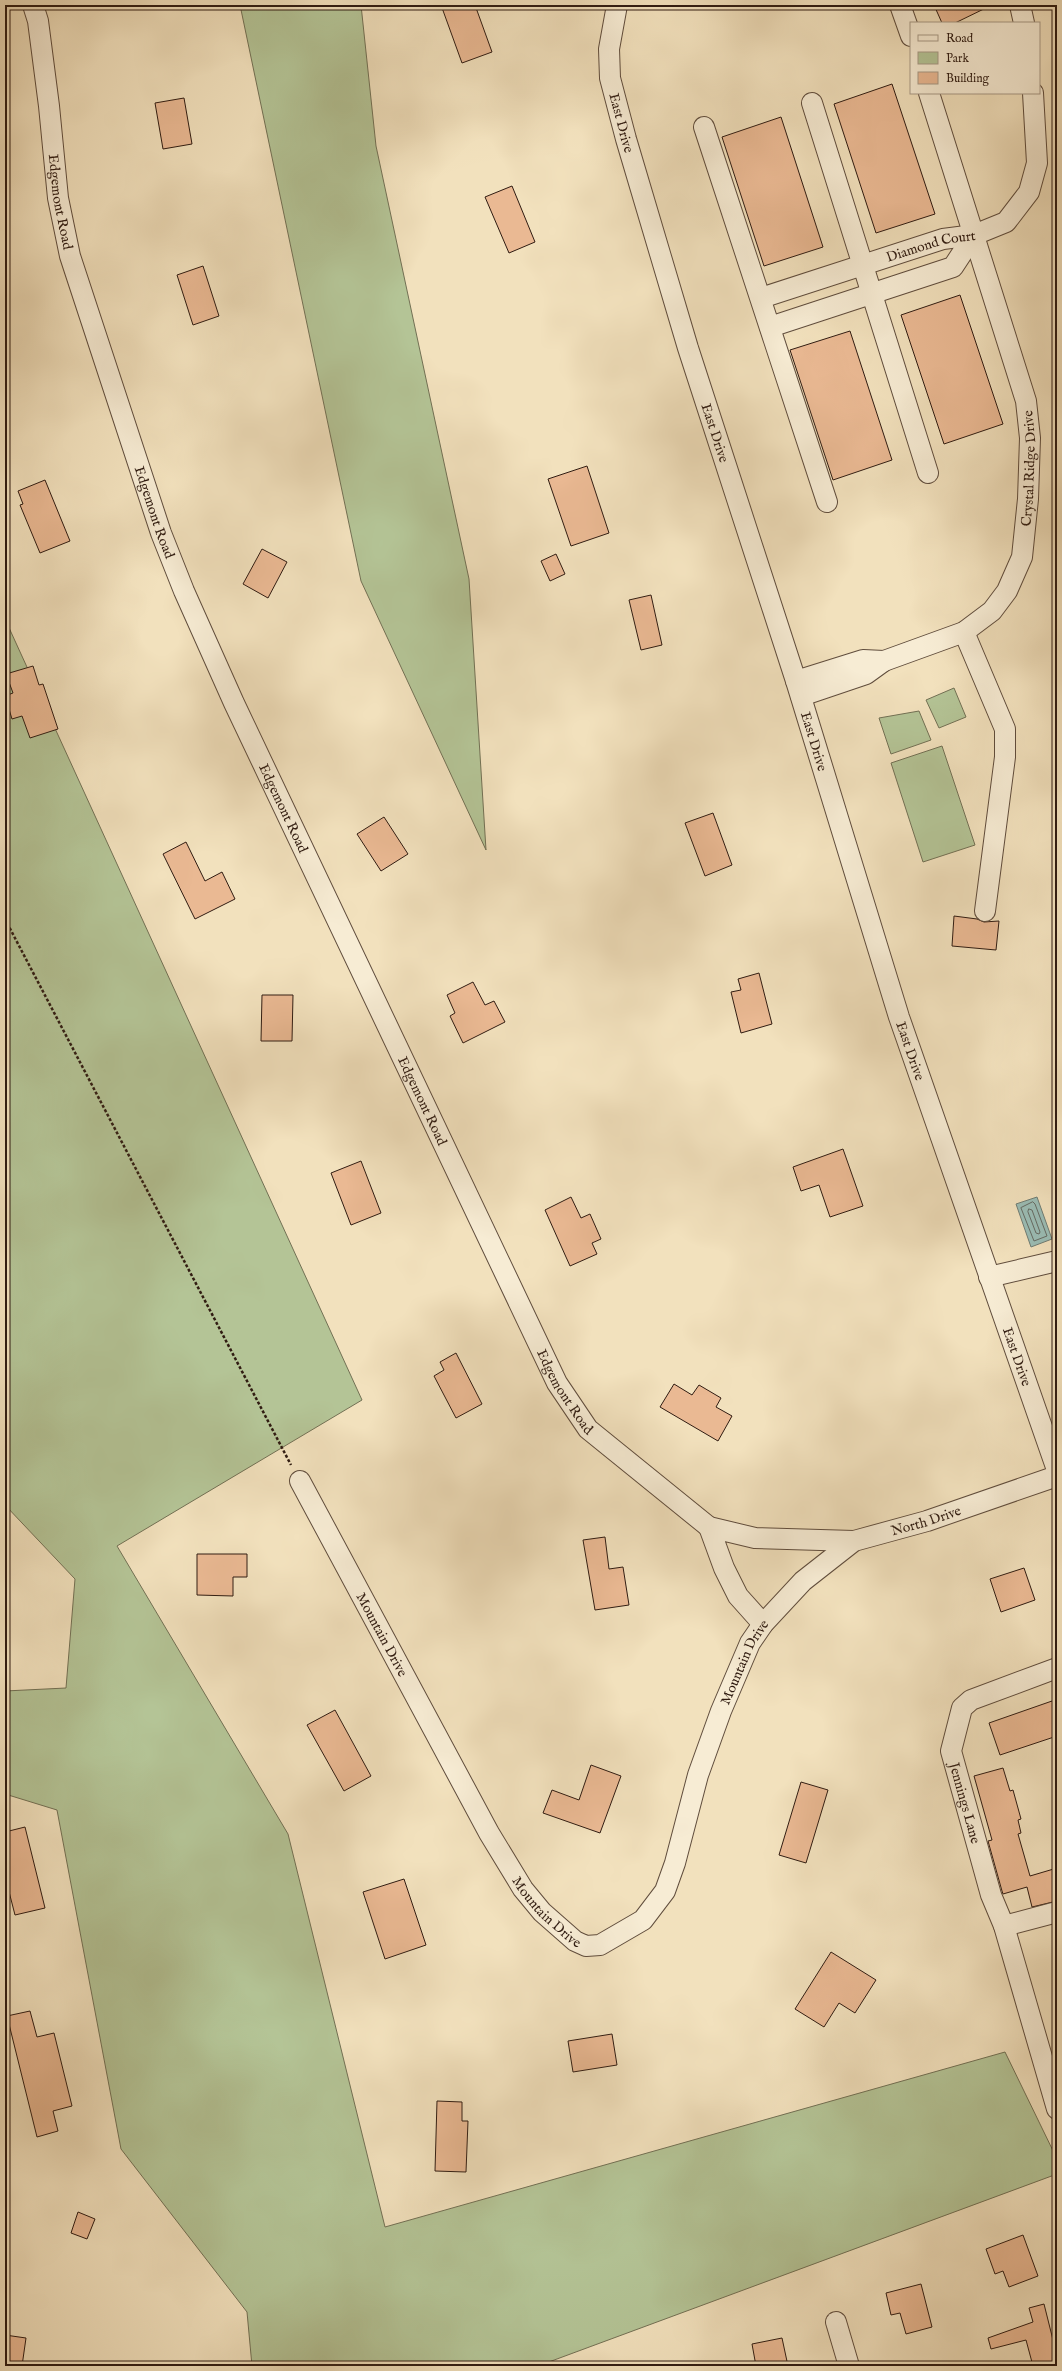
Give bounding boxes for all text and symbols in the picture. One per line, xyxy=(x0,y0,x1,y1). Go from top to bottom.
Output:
legend xyxy=(910,22,1040,94)
text: Road xyxy=(946,31,974,46)
text: Park xyxy=(946,51,969,66)
text: Building xyxy=(946,71,990,86)
street label: East Drive xyxy=(604,91,638,156)
street label: Edgemont Road xyxy=(44,153,77,252)
street label: Diamond Court xyxy=(884,227,977,267)
street label: East Drive xyxy=(697,401,733,466)
street label: Crystal Ridge Drive xyxy=(1017,409,1040,527)
street label: Edgemont Road xyxy=(130,464,178,562)
street label: East Drive xyxy=(796,710,831,774)
street label: Edgemont Road xyxy=(254,761,312,856)
street label: East Drive xyxy=(891,1019,929,1083)
street label: Edgemont Road xyxy=(393,1054,451,1149)
street label: East Drive xyxy=(998,1325,1035,1389)
street label: Edgemont Road xyxy=(532,1346,597,1440)
street label: North Drive xyxy=(889,1502,964,1540)
street label: Mountain Drive xyxy=(352,1590,412,1680)
street label: Mountain Drive xyxy=(717,1615,773,1708)
street label: Jennings Lane xyxy=(944,1759,984,1846)
street label: Mountain Drive xyxy=(507,1873,584,1953)

